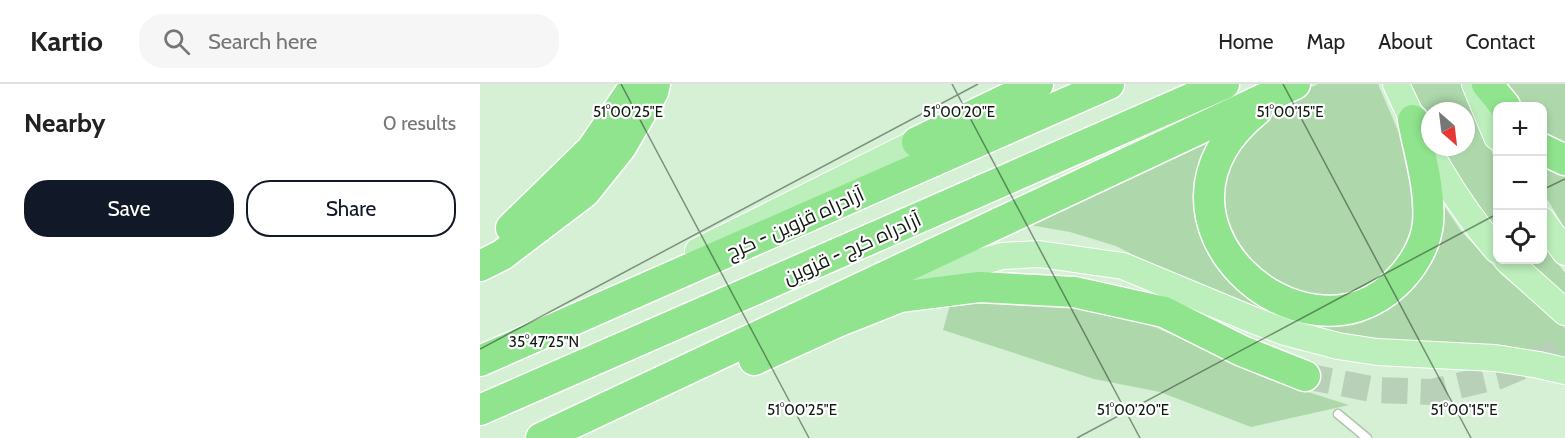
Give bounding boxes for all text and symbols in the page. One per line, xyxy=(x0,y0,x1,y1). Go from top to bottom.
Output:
search box xyxy=(139,14,559,68)
text: Kartio xyxy=(30,24,103,58)
icon: search xyxy=(160,25,193,58)
text: Search here xyxy=(208,28,317,55)
text: Home xyxy=(1218,29,1274,54)
text: Map xyxy=(1307,29,1345,54)
text: About xyxy=(1378,29,1432,54)
text: Contact xyxy=(1465,29,1535,54)
north arrow xyxy=(1421,102,1475,156)
map controls xyxy=(1493,102,1547,264)
button: + xyxy=(1493,102,1547,156)
text: 51°00'25"E xyxy=(593,103,663,121)
text: 51°00'20"E xyxy=(923,103,995,121)
text: 51°00'15"E xyxy=(1256,103,1324,121)
text: Nearby xyxy=(24,107,105,139)
text: 0 results xyxy=(383,111,456,135)
button: − xyxy=(1493,156,1547,210)
button: Save xyxy=(24,180,234,237)
button: Share xyxy=(246,180,456,237)
street label: آزادراه قزوین - کرج xyxy=(722,182,869,266)
street label: آزادراه کرج - قزوین xyxy=(779,207,926,291)
button: locate xyxy=(1493,210,1547,264)
text: 35°47'25"N xyxy=(509,333,579,351)
text: 51°00'25"E xyxy=(767,401,837,419)
text: 51°00'20"E xyxy=(1097,401,1169,419)
text: 51°00'15"E xyxy=(1430,401,1498,419)

